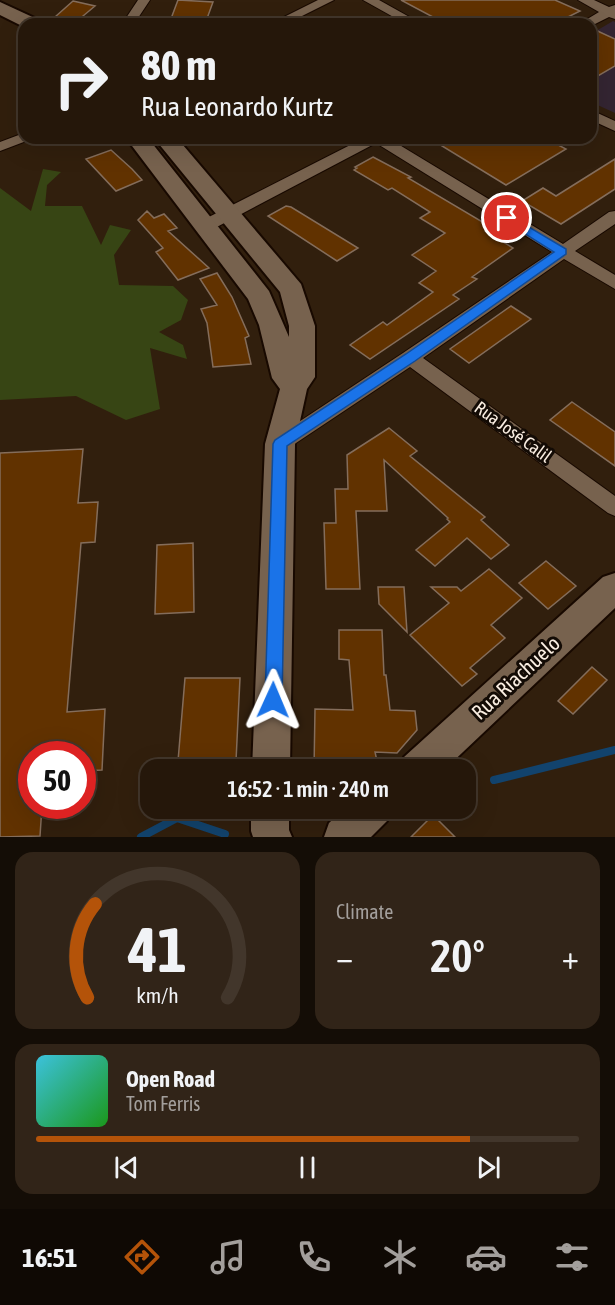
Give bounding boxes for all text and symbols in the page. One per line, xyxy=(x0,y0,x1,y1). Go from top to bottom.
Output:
text: 80 m xyxy=(141,41,216,89)
icon: right xyxy=(42,42,120,120)
text: Rua Leonardo Kurtz xyxy=(141,91,333,122)
pin xyxy=(481,192,532,243)
icon: arrive xyxy=(490,201,523,234)
street label: Rua José Calil xyxy=(471,397,556,467)
street label: Rua Riachuelo xyxy=(466,631,564,724)
position arrow xyxy=(241,668,305,732)
speed limit sign: 50 xyxy=(18,741,96,819)
text: 16:52 · 1 min · 240 m xyxy=(227,776,389,802)
text: Climate xyxy=(336,900,393,923)
text: 41 xyxy=(127,914,187,985)
text: 20° xyxy=(430,930,485,982)
text: − xyxy=(336,938,353,976)
text: + xyxy=(562,938,579,976)
text: km/h xyxy=(136,983,179,1008)
text: Open Road xyxy=(126,1066,215,1092)
text: Tom Ferris xyxy=(126,1092,200,1115)
icon: previous xyxy=(110,1151,143,1184)
icon: pause xyxy=(291,1151,324,1184)
icon: next xyxy=(472,1151,505,1184)
icon: directions xyxy=(121,1236,163,1278)
icon: music xyxy=(207,1236,249,1278)
icon: phone xyxy=(293,1236,335,1278)
icon: climate xyxy=(379,1236,421,1278)
icon: car xyxy=(465,1236,507,1278)
icon: filters xyxy=(551,1236,593,1278)
text: 16:51 xyxy=(22,1242,78,1273)

